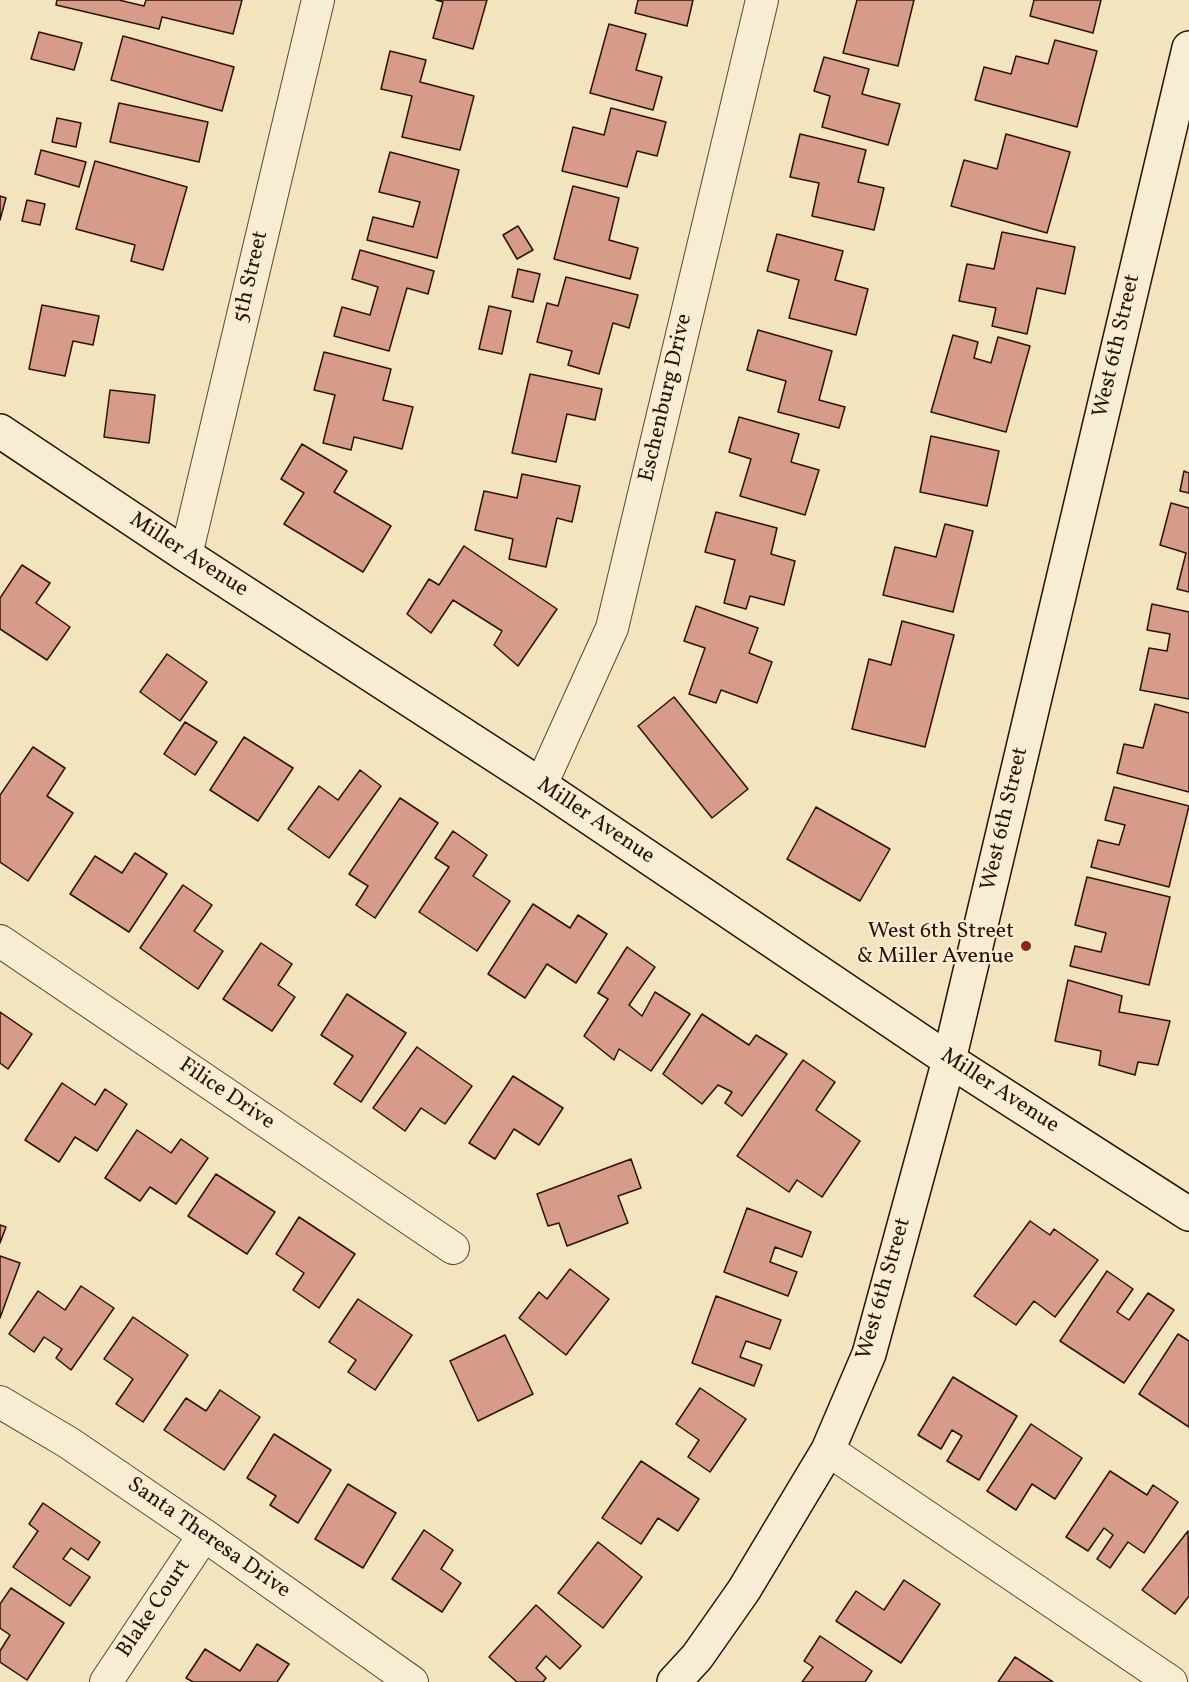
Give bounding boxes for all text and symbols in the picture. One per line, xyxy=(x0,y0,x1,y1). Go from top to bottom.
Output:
street label: 5th Street xyxy=(229,228,275,326)
street label: West 6th Street xyxy=(1089,272,1147,420)
street label: Eschenburg Drive xyxy=(635,311,699,485)
street label: Miller Avenue xyxy=(124,508,252,604)
street label: West 6th Street xyxy=(977,745,1035,893)
street label: Miller Avenue xyxy=(531,773,659,871)
place label: West 6th Street & Miller Avenue xyxy=(857,920,1014,972)
marker: West 6th Street & Miller Avenue xyxy=(1019,939,1033,953)
street label: Miller Avenue xyxy=(935,1044,1063,1140)
street label: Filice Drive xyxy=(173,1053,279,1137)
street label: West 6th Street xyxy=(852,1215,918,1363)
street label: Santa Theresa Drive xyxy=(121,1473,295,1605)
street label: Blake Court xyxy=(112,1555,198,1663)

